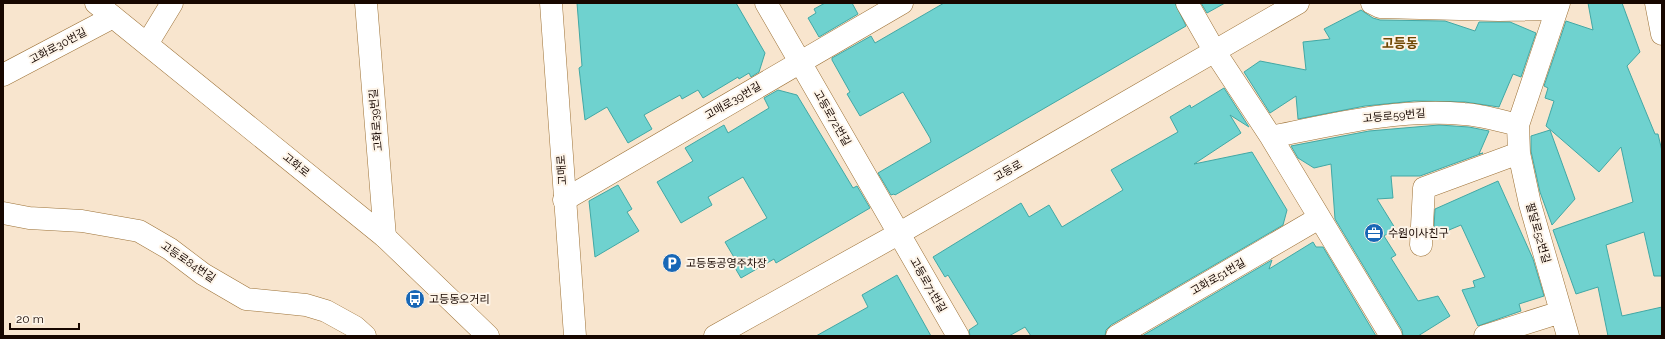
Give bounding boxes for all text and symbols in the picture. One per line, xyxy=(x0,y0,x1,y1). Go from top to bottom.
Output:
street label: 고화로30번길 xyxy=(27,25,89,67)
district label: 고등동 xyxy=(1382,36,1418,51)
street label: 고매로39번길 xyxy=(703,80,763,122)
street label: 고화로39번길 xyxy=(367,88,385,152)
street label: 고등로72번길 xyxy=(811,88,853,148)
street label: 고등로59번길 xyxy=(1362,107,1426,125)
street label: 고화로 xyxy=(280,150,312,180)
street label: 고매로 xyxy=(554,154,570,186)
street label: 고등로 xyxy=(992,158,1024,184)
street label: 팔달로52번길 xyxy=(1523,201,1553,265)
office icon: 수원이사친구 xyxy=(1363,222,1385,244)
place label: 수원이사친구 xyxy=(1388,227,1449,240)
street label: 고등로84번길 xyxy=(158,239,218,285)
parking icon: 고등동공영주차장 xyxy=(661,252,683,274)
street label: 고등로71번길 xyxy=(907,255,949,315)
street label: 고화로51번길 xyxy=(1188,256,1248,298)
place label: 고등동공영주차장 xyxy=(686,257,767,270)
bus stop icon: 고등동오거리 xyxy=(404,288,426,310)
place label: 고등동오거리 xyxy=(429,293,490,306)
scale bar xyxy=(10,305,79,331)
text: 20 m xyxy=(16,312,44,326)

